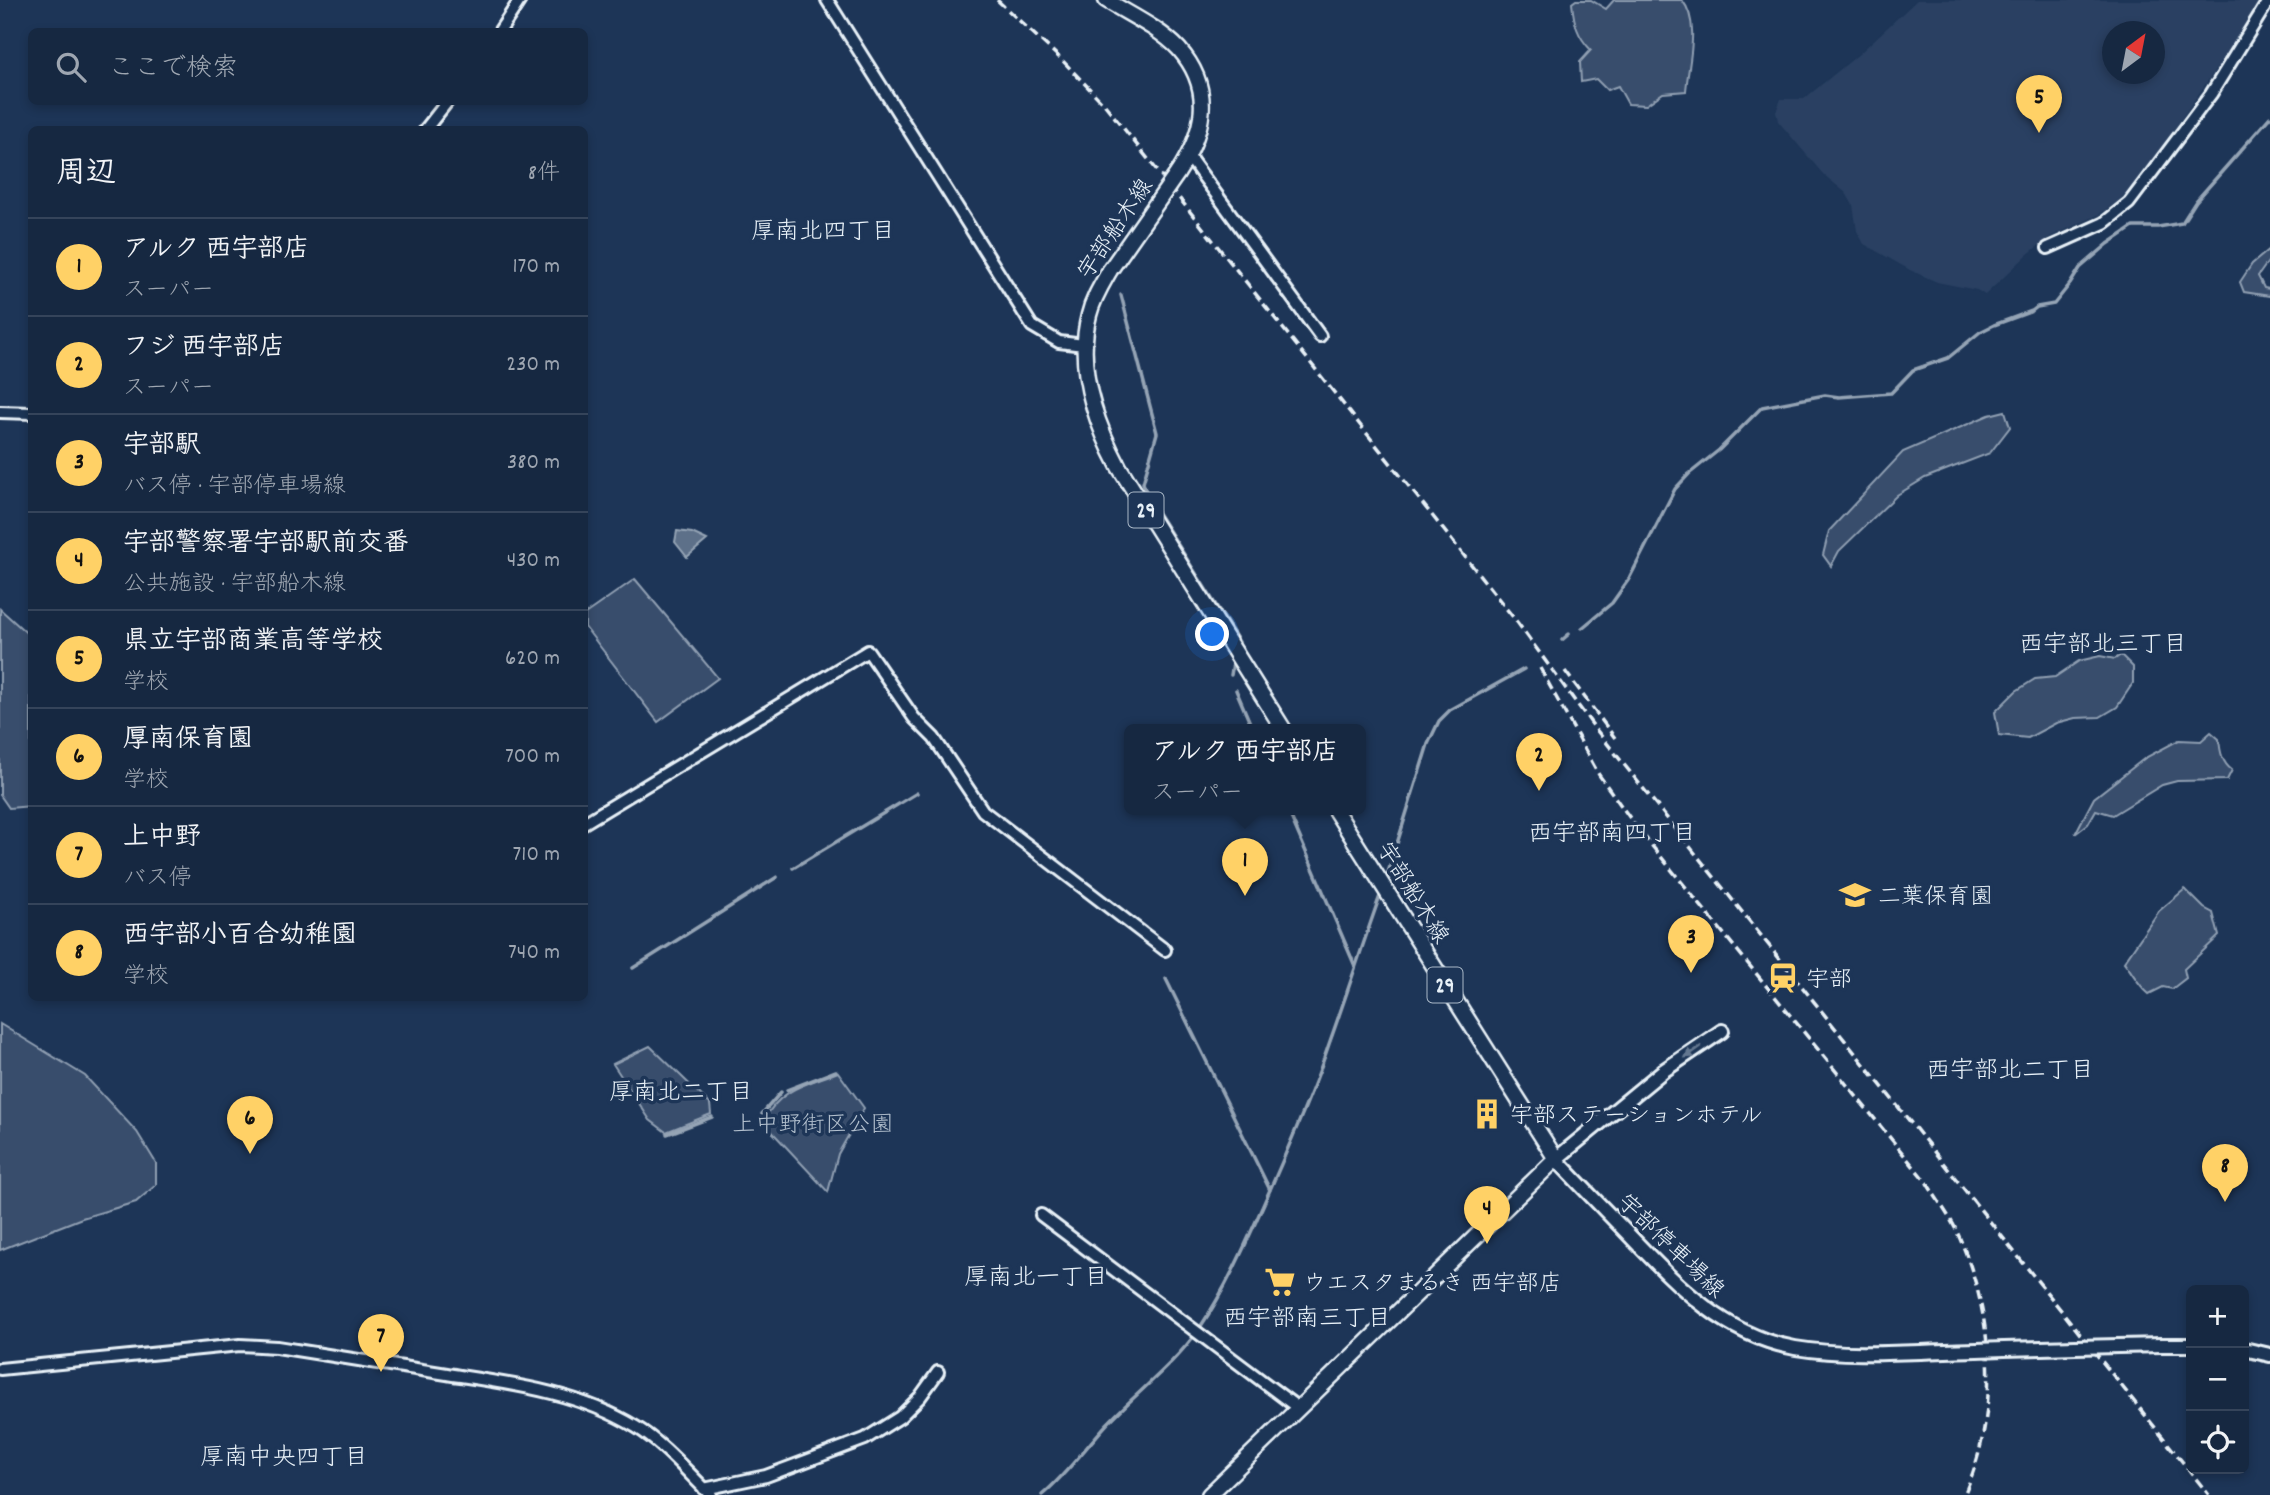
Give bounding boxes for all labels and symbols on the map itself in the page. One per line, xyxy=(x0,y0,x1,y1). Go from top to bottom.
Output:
north arrow xyxy=(2102,21,2165,84)
pin: 5 xyxy=(2016,75,2062,133)
street label: 宇部船木線 xyxy=(1071,173,1163,287)
district label: 厚南北四丁目 xyxy=(751,216,895,250)
road number: 29 xyxy=(1128,492,1164,528)
your location xyxy=(1195,617,1229,651)
district label: 西宇部北三丁目 xyxy=(2019,629,2187,663)
pin: 2 xyxy=(1516,733,1562,791)
district label: 西宇部南四丁目 xyxy=(1528,818,1696,852)
street label: 宇部船木線 xyxy=(1367,836,1455,951)
pin: 1 xyxy=(1222,838,1268,896)
school or university icon: 二葉保育園 xyxy=(1838,878,1872,912)
place label: 二葉保育園 xyxy=(1878,882,1993,915)
pin: 3 xyxy=(1668,915,1714,973)
station icon: 宇部 xyxy=(1766,961,1800,995)
place label: 宇部 xyxy=(1806,965,1852,998)
road number: 29 xyxy=(1428,968,1462,1002)
one-way arrow xyxy=(1684,1045,1702,1059)
district label: 西宇部北二丁目 xyxy=(1926,1055,2094,1089)
district label: 厚南北二丁目 xyxy=(609,1077,753,1111)
pin: 6 xyxy=(227,1096,273,1154)
building icon: 宇部ステーションホテル xyxy=(1470,1097,1504,1131)
place label: 宇部ステーションホテル xyxy=(1510,1101,1763,1134)
park label: 上中野街区公園 xyxy=(733,1110,894,1143)
pin: 8 xyxy=(2202,1144,2248,1202)
pin: 4 xyxy=(1464,1186,1510,1244)
street label: 宇部停車場線 xyxy=(1608,1188,1731,1307)
district label: 厚南北一丁目 xyxy=(964,1262,1108,1296)
supermarket icon: ウエスタまるき 西宇部店 xyxy=(1263,1265,1297,1299)
place label: ウエスタまるき 西宇部店 xyxy=(1303,1269,1562,1302)
district label: 西宇部南三丁目 xyxy=(1223,1303,1391,1337)
pin: 7 xyxy=(358,1314,404,1372)
district label: 厚南中央四丁目 xyxy=(200,1442,368,1476)

